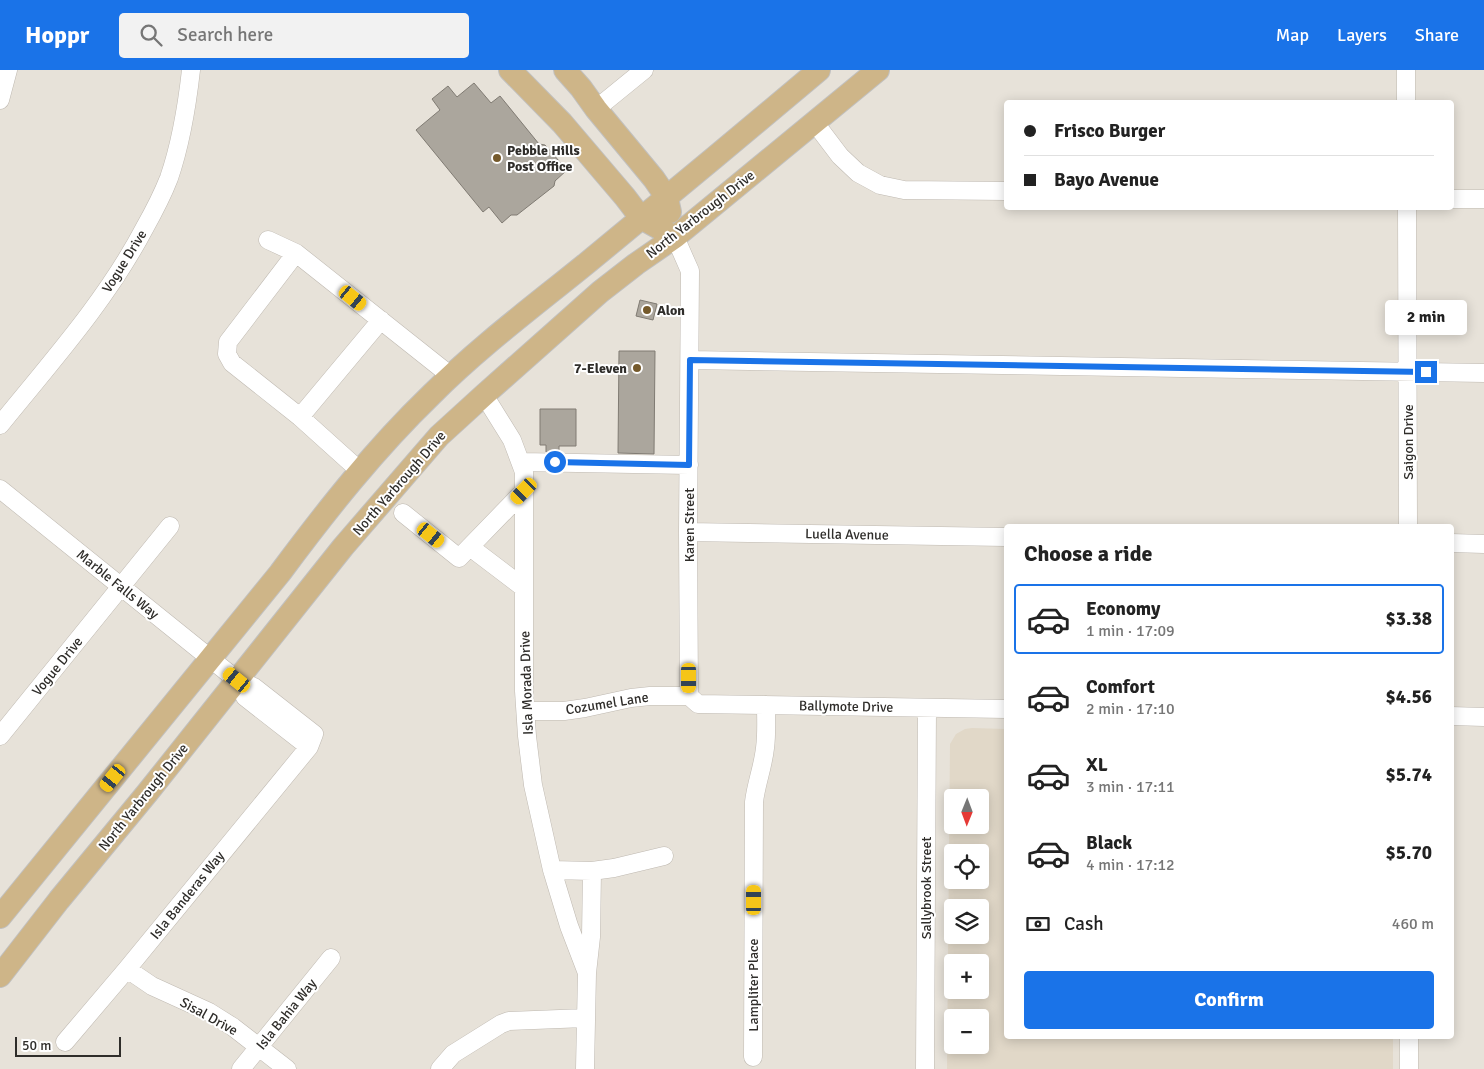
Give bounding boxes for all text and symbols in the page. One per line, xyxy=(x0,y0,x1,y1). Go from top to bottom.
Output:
search box xyxy=(119,13,469,58)
text: Hoppr xyxy=(25,20,89,50)
icon: search xyxy=(137,21,165,49)
text: Search here xyxy=(177,23,273,47)
text: Map xyxy=(1276,24,1309,46)
text: Layers xyxy=(1337,24,1387,46)
text: Share xyxy=(1415,24,1459,46)
text: Frisco Burger xyxy=(1054,119,1165,143)
place label: Pebble Hills Post Office xyxy=(507,142,580,175)
marker: Pebble Hills Post Office xyxy=(491,152,503,164)
street label: North Yarbrough Drive xyxy=(643,167,758,262)
text: Bayo Avenue xyxy=(1054,168,1159,192)
street label: Vogue Drive xyxy=(98,227,150,296)
car xyxy=(336,283,369,313)
callout: 2 min xyxy=(1385,300,1467,334)
place label: Alon xyxy=(657,302,685,319)
marker: Alon xyxy=(641,304,653,316)
text: 2 min xyxy=(1407,307,1445,327)
place label: 7-Eleven xyxy=(574,360,627,377)
route end xyxy=(1415,361,1437,383)
marker: 7-Eleven xyxy=(631,362,643,374)
street label: Saigon Drive xyxy=(1400,404,1417,480)
street label: North Yarbrough Drive xyxy=(349,428,449,539)
route start xyxy=(544,451,566,473)
car xyxy=(508,475,539,507)
street label: Karen Street xyxy=(681,488,698,562)
car xyxy=(414,520,447,550)
street label: Luella Avenue xyxy=(805,525,889,544)
text: Choose a ride xyxy=(1024,540,1152,567)
street label: Marble Falls Way xyxy=(73,546,163,623)
icon: car xyxy=(1026,597,1071,642)
text: Economy xyxy=(1086,597,1160,621)
text: $3.38 xyxy=(1386,607,1432,631)
text: 1 min · 17:09 xyxy=(1086,621,1175,641)
street label: Isla Morada Drive xyxy=(516,631,537,735)
street label: Vogue Drive xyxy=(28,633,86,699)
car xyxy=(681,663,696,693)
car xyxy=(220,665,253,695)
icon: car xyxy=(1026,675,1071,720)
text: Comfort xyxy=(1086,675,1155,699)
text: $4.56 xyxy=(1386,685,1432,709)
street label: Cozumel Lane xyxy=(564,689,650,718)
street label: Ballymote Drive xyxy=(799,697,893,716)
text: 2 min · 17:10 xyxy=(1086,699,1175,719)
street label: North Yarbrough Drive xyxy=(95,740,192,854)
icon: car xyxy=(1026,753,1071,798)
text: XL xyxy=(1086,753,1108,777)
car xyxy=(97,762,128,794)
text: $5.74 xyxy=(1386,763,1432,787)
text: 3 min · 17:11 xyxy=(1086,777,1175,797)
north arrow xyxy=(944,789,989,834)
map controls xyxy=(944,789,989,1054)
icon: car xyxy=(1026,831,1071,876)
text: Black xyxy=(1086,831,1132,855)
street label: Sallybrook Street xyxy=(918,837,935,939)
text: $5.70 xyxy=(1386,841,1432,865)
button: locate xyxy=(944,844,989,889)
street label: Isla Banderas Way xyxy=(147,847,228,943)
text: 4 min · 17:12 xyxy=(1086,855,1175,875)
car xyxy=(746,885,761,915)
button: layers xyxy=(944,899,989,944)
icon: cash xyxy=(1024,910,1052,938)
text: Cash xyxy=(1064,912,1104,936)
text: 460 m xyxy=(1392,914,1434,934)
street label: Lampliter Place xyxy=(745,938,762,1032)
button: + xyxy=(944,954,989,999)
button: Confirm xyxy=(1024,971,1434,1029)
street label: Isla Bahia Way xyxy=(253,975,321,1053)
street label: Sisal Drive xyxy=(177,994,241,1039)
button: − xyxy=(944,1009,989,1054)
scale bar xyxy=(15,1034,121,1057)
text: 50 m xyxy=(22,1037,51,1054)

